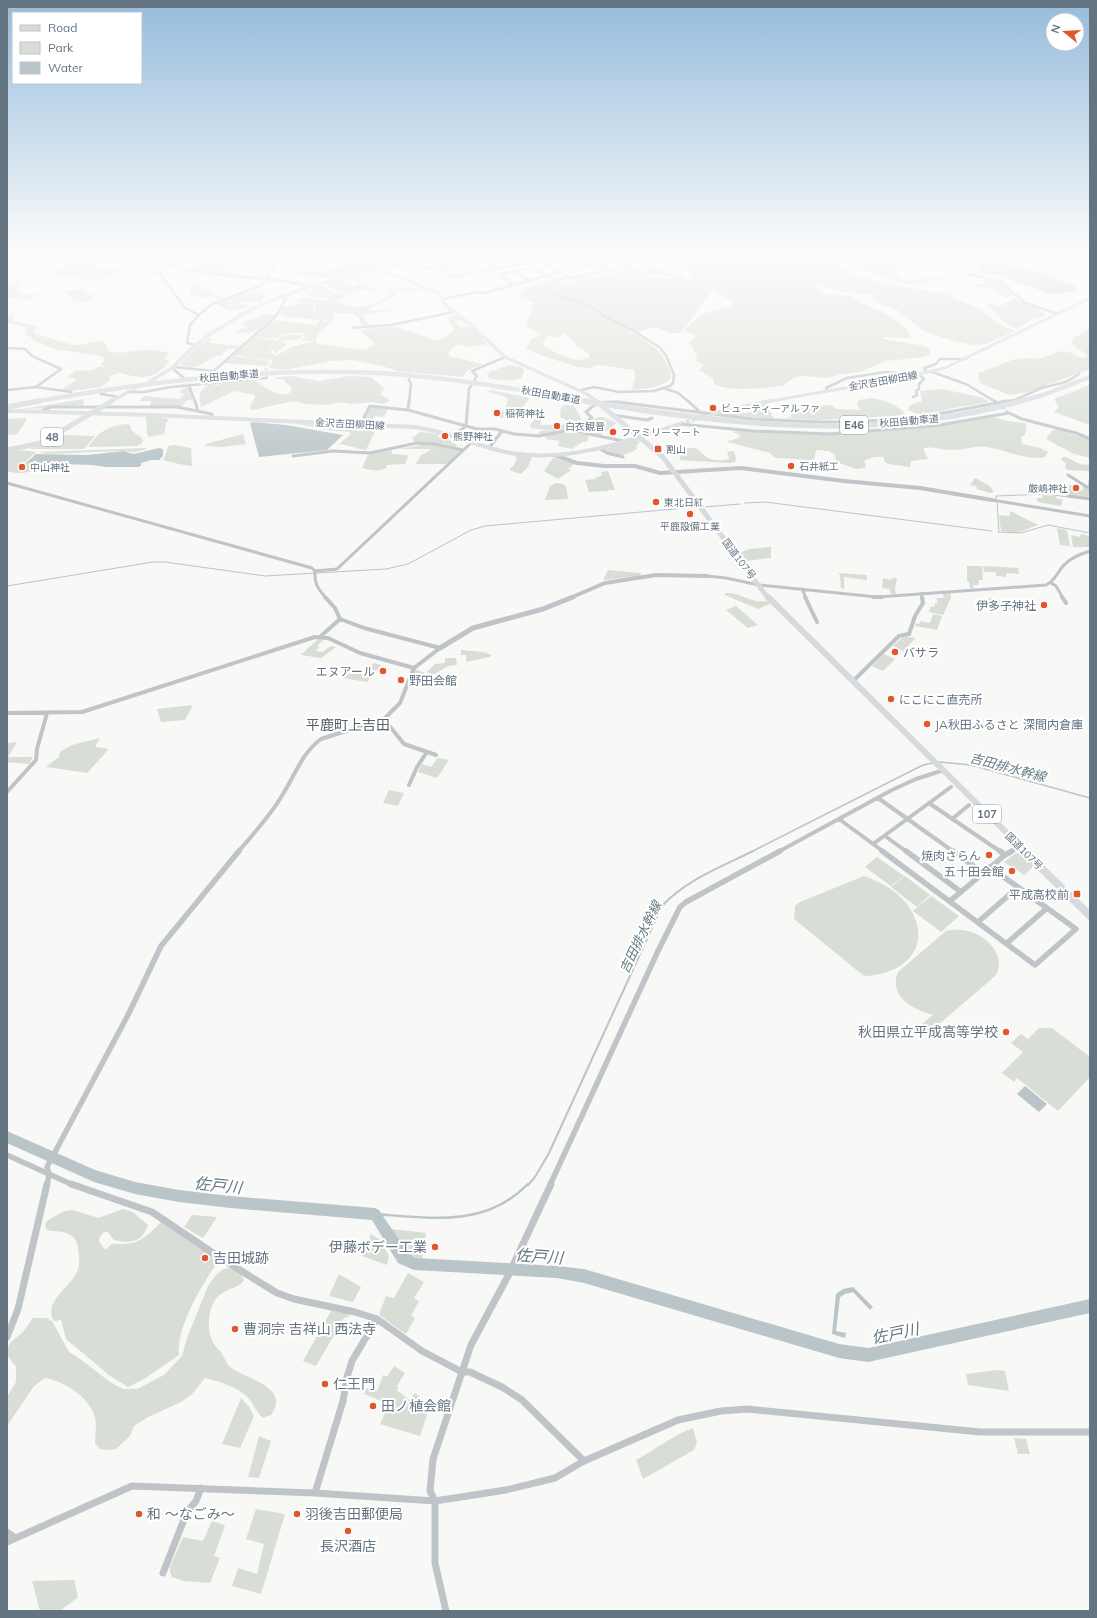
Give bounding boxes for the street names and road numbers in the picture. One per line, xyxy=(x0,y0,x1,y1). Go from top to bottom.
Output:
street label: 秋田自動車道 xyxy=(199,367,259,385)
street label: 金沢吉田柳田線 xyxy=(847,369,919,393)
street label: 秋田自動車道 xyxy=(520,383,582,407)
street label: 秋田自動車道 xyxy=(879,412,939,430)
street label: 金沢吉田柳田線 xyxy=(315,416,385,432)
road number: E46 xyxy=(840,416,868,434)
road number: 48 xyxy=(41,428,63,446)
street label: 国道107号 xyxy=(719,536,759,582)
road number: 107 xyxy=(973,805,1001,823)
street label: 国道107号 xyxy=(1002,829,1046,873)

